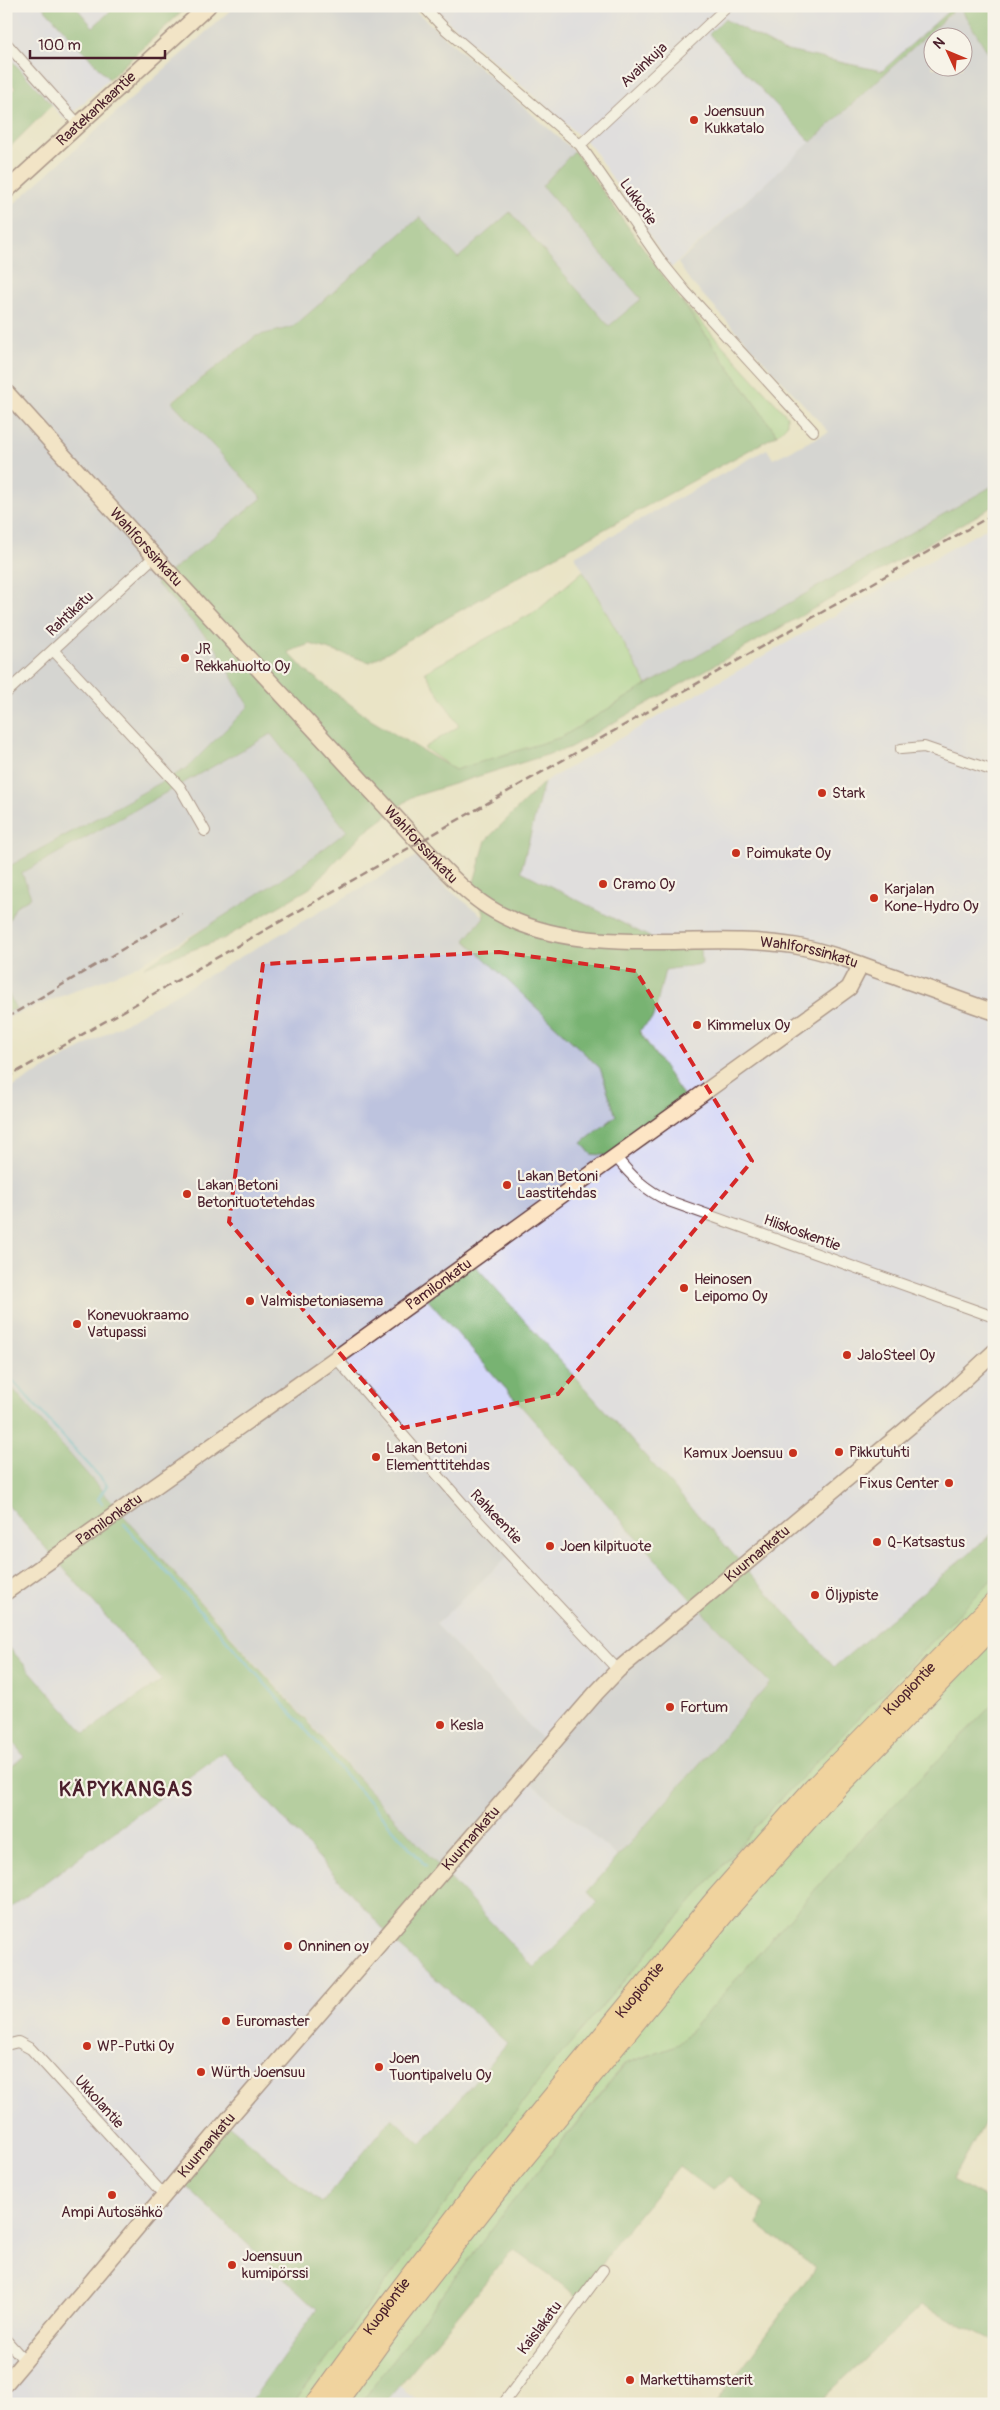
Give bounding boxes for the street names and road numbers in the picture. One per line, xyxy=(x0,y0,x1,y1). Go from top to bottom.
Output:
street label: Avainkuja xyxy=(616,38,672,92)
street label: Raatekankaantie xyxy=(52,67,140,150)
street label: Lukkotie xyxy=(615,175,661,230)
street label: Wahlforssinkatu xyxy=(106,504,187,590)
street label: Rahtikatu xyxy=(42,587,98,641)
street label: Wahlforssinkatu xyxy=(380,801,462,888)
street label: Wahlforssinkatu xyxy=(759,932,861,972)
street label: Hiiskoskentie xyxy=(761,1210,844,1256)
street label: Pamilonkatu xyxy=(402,1254,475,1314)
street label: Rahkeentie xyxy=(466,1486,527,1549)
street label: Pamilonkatu xyxy=(72,1489,146,1549)
street label: Kuurnankatu xyxy=(721,1521,794,1587)
street label: Kuopiontie xyxy=(879,1658,940,1719)
street label: Kuurnankatu xyxy=(437,1802,504,1875)
street label: Kuopiontie xyxy=(611,1958,669,2022)
street label: Ukkolantie xyxy=(70,2071,128,2133)
street label: Kuurnankatu xyxy=(174,2109,239,2182)
street label: Kuopiontie xyxy=(359,2274,415,2339)
street label: Kaislakatu xyxy=(514,2297,566,2359)

